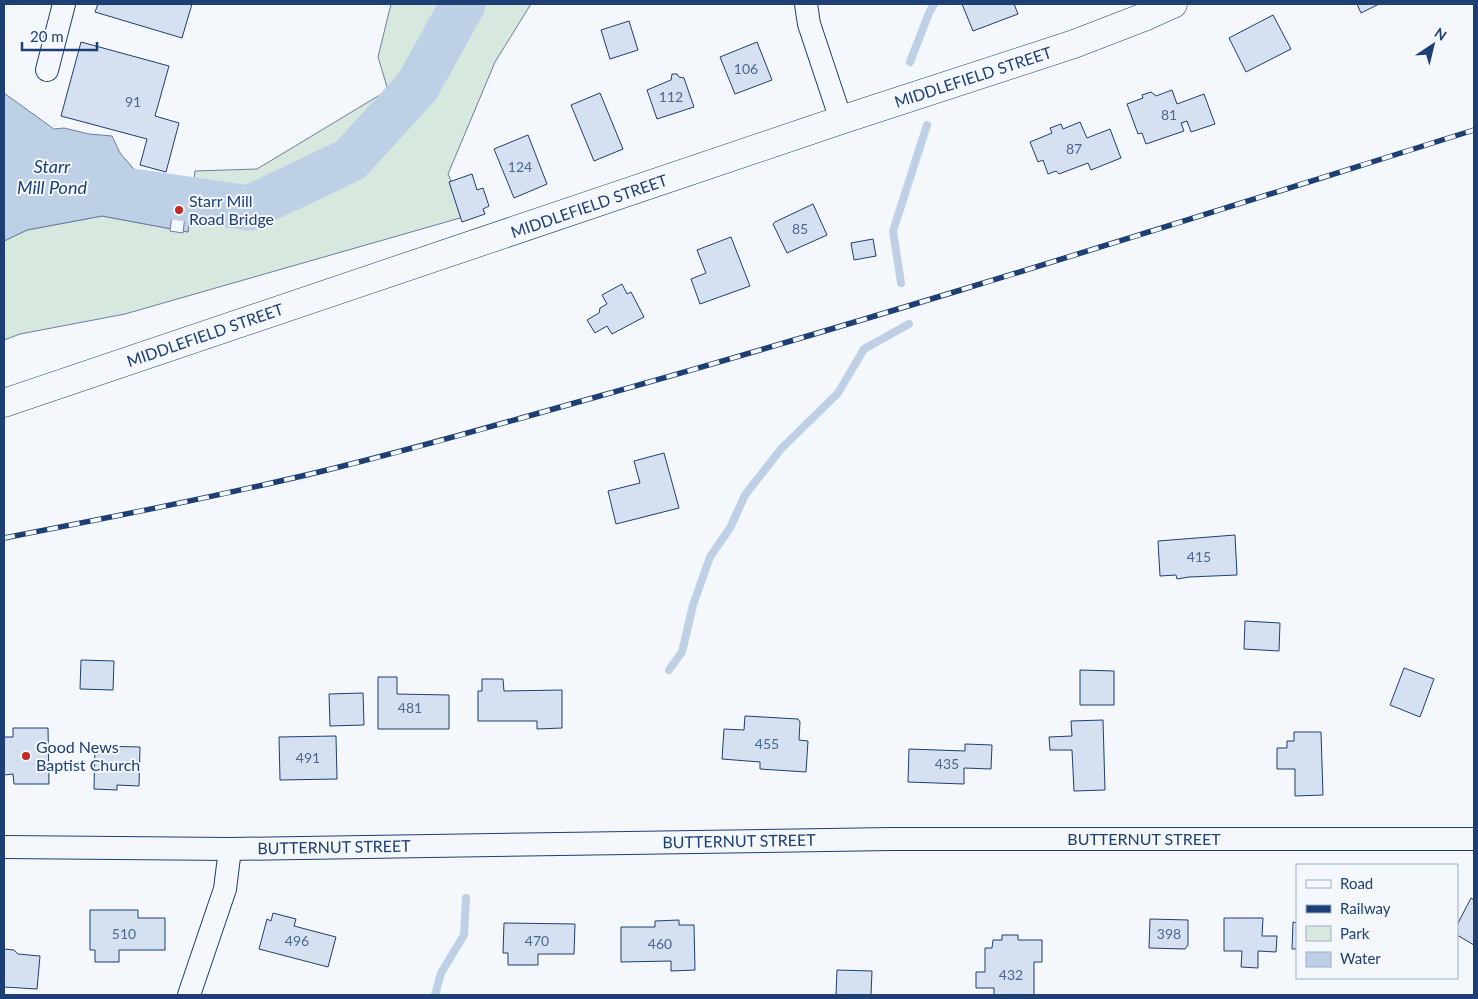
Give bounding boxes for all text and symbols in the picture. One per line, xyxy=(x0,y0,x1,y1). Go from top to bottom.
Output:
scale bar xyxy=(22,20,98,52)
north arrow xyxy=(1408,20,1458,70)
text: N xyxy=(1431,24,1450,44)
text: 20 m xyxy=(30,27,64,45)
street label: MIDDLEFIELD STREET xyxy=(892,42,1055,111)
house number: 106 xyxy=(734,60,758,77)
house number: 112 xyxy=(659,88,683,105)
house number: 91 xyxy=(125,93,141,110)
house number: 81 xyxy=(1161,106,1177,123)
house number: 87 xyxy=(1066,140,1082,157)
water label: Starr Mill Pond xyxy=(17,155,87,198)
house number: 124 xyxy=(508,158,532,175)
street label: MIDDLEFIELD STREET xyxy=(508,170,670,241)
place label: Starr Mill Road Bridge xyxy=(189,191,274,228)
marker: Starr Mill Road Bridge xyxy=(173,204,185,216)
house number: 85 xyxy=(792,220,808,237)
street label: MIDDLEFIELD STREET xyxy=(124,299,286,370)
house number: 415 xyxy=(1187,548,1211,565)
house number: 481 xyxy=(398,699,422,716)
house number: 455 xyxy=(755,735,779,752)
place label: Good News Baptist Church xyxy=(36,737,140,774)
house number: 491 xyxy=(296,749,320,766)
marker: Good News Baptist Church xyxy=(20,750,32,762)
house number: 435 xyxy=(935,755,959,772)
street label: BUTTERNUT STREET xyxy=(1067,829,1221,848)
street label: BUTTERNUT STREET xyxy=(662,830,816,851)
street label: BUTTERNUT STREET xyxy=(257,836,411,857)
legend xyxy=(1296,864,1458,979)
text: Road xyxy=(1340,874,1373,892)
text: Railway xyxy=(1340,899,1391,917)
text: Park xyxy=(1340,924,1370,942)
house number: 510 xyxy=(112,925,136,942)
house number: 398 xyxy=(1157,925,1181,942)
house number: 496 xyxy=(285,932,309,949)
house number: 470 xyxy=(525,932,549,949)
house number: 460 xyxy=(648,935,672,952)
text: Water xyxy=(1340,949,1381,967)
house number: 432 xyxy=(999,966,1023,983)

